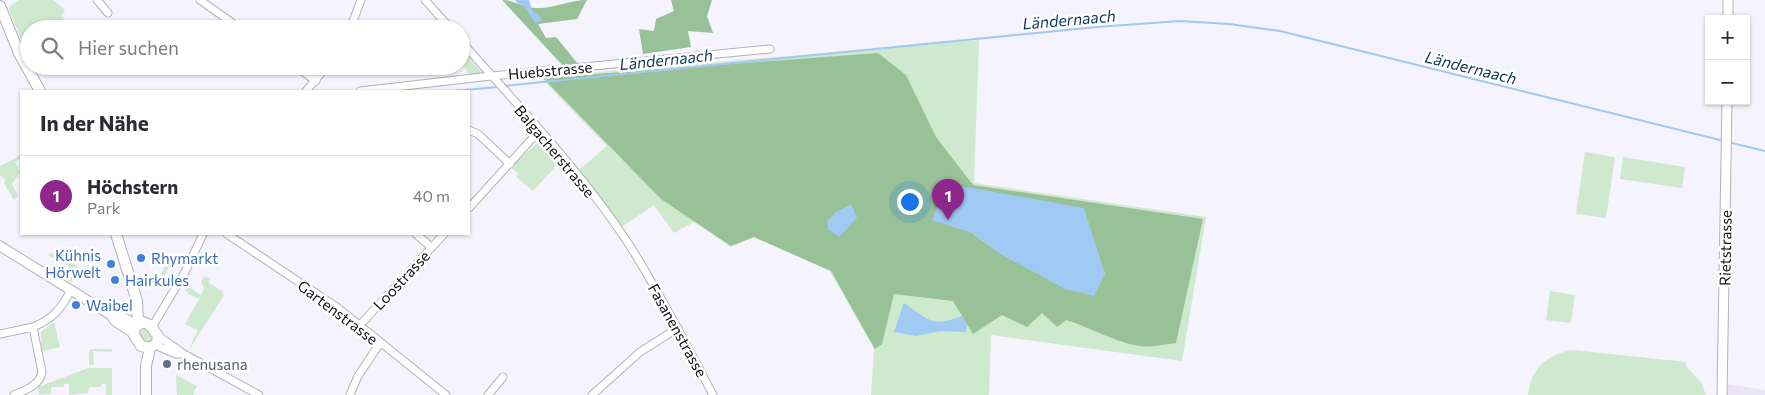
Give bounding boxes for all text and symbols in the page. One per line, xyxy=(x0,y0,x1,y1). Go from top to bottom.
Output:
water label: Ländernaach xyxy=(1022,5,1116,33)
map controls xyxy=(1705,15,1750,105)
button: + xyxy=(1705,15,1750,60)
search box xyxy=(20,20,470,75)
icon: search xyxy=(38,34,66,62)
text: Hier suchen xyxy=(78,36,179,59)
water label: Ländernaach xyxy=(618,45,714,73)
water label: Ländernaach xyxy=(1423,46,1519,88)
street label: Huebstrasse xyxy=(507,57,593,83)
button: − xyxy=(1705,60,1750,105)
street label: Balgacherstrasse xyxy=(511,101,599,201)
text: In der Nähe xyxy=(40,110,149,135)
text: Höchstern xyxy=(87,175,178,198)
pin: 1 xyxy=(932,179,964,220)
text: 1 xyxy=(52,186,60,205)
text: 40 m xyxy=(413,186,450,205)
your location xyxy=(897,189,923,215)
text: Park xyxy=(87,198,120,217)
street label: Rietstrasse xyxy=(1715,210,1735,286)
place label: Kühnis Hörwelt xyxy=(45,246,101,281)
street label: Loostrasse xyxy=(369,247,433,313)
place label: Rhymarkt xyxy=(151,249,218,267)
marker: Rhymarkt xyxy=(135,252,147,264)
marker: Kühnis Hörwelt xyxy=(105,258,117,270)
place label: Hairkules xyxy=(125,271,189,289)
marker: Hairkules xyxy=(109,274,121,286)
street label: Gartenstrasse xyxy=(294,276,382,348)
street label: Fasanenstrasse xyxy=(645,280,711,380)
place label: Waibel xyxy=(86,296,133,314)
marker: Waibel xyxy=(70,299,82,311)
place label: rhenusana xyxy=(177,355,248,373)
marker: rhenusana xyxy=(161,358,173,370)

